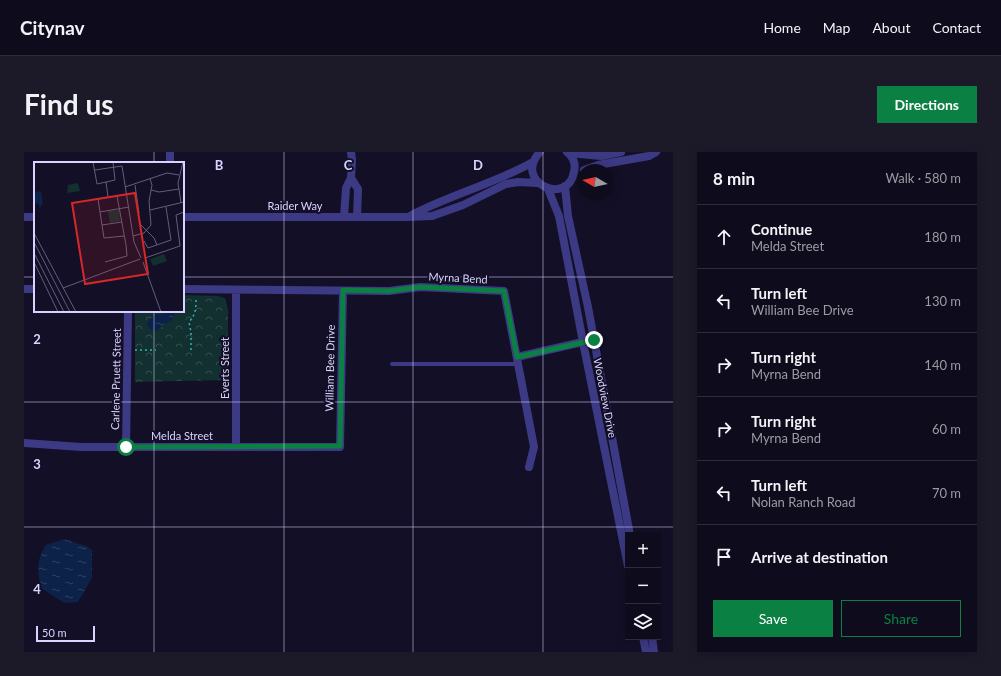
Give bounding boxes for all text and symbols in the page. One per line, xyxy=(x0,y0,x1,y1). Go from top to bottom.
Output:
text: Citynav xyxy=(20,16,85,39)
text: Home xyxy=(763,19,801,36)
text: Map xyxy=(823,19,850,36)
text: About xyxy=(872,19,910,36)
text: Contact xyxy=(932,19,981,36)
button: Directions xyxy=(877,86,977,123)
text: Find us xyxy=(24,87,114,121)
text: B xyxy=(215,157,224,173)
text: C xyxy=(344,157,353,173)
text: D xyxy=(473,157,483,173)
inset map xyxy=(34,162,184,312)
north arrow xyxy=(577,164,613,200)
text: 8 min xyxy=(713,168,755,189)
text: Walk · 580 m xyxy=(885,170,961,186)
street label: Raider Way xyxy=(267,199,323,212)
text: Continue xyxy=(751,220,812,238)
icon: ahead xyxy=(713,226,735,248)
text: 180 m xyxy=(924,229,961,245)
text: Melda Street xyxy=(751,238,824,254)
street label: Myrna Bend xyxy=(428,269,488,286)
text: Turn left xyxy=(751,284,807,302)
icon: left xyxy=(713,290,735,312)
text: 130 m xyxy=(924,293,961,309)
text: William Bee Drive xyxy=(751,302,854,318)
street label: William Bee Drive xyxy=(322,324,337,412)
street label: Carlene Pruett Street xyxy=(108,328,123,430)
text: 2 xyxy=(33,331,41,347)
route end xyxy=(585,331,603,349)
street label: Everts Street xyxy=(218,337,231,399)
text: Turn right xyxy=(751,348,816,366)
icon: right xyxy=(713,354,735,376)
street label: Woodview Drive xyxy=(591,357,620,439)
text: 140 m xyxy=(924,357,961,373)
text: Myrna Bend xyxy=(751,366,821,382)
text: Turn right xyxy=(751,412,816,430)
icon: right xyxy=(713,418,735,440)
text: 60 m xyxy=(932,421,961,437)
street label: Melda Street xyxy=(151,429,213,442)
text: Myrna Bend xyxy=(751,430,821,446)
route start xyxy=(117,438,135,456)
text: 3 xyxy=(33,456,41,472)
text: Turn left xyxy=(751,476,807,494)
icon: left xyxy=(713,482,735,504)
text: 70 m xyxy=(932,485,961,501)
text: Nolan Ranch Road xyxy=(751,494,856,510)
map controls xyxy=(625,532,661,640)
button: + xyxy=(625,532,661,568)
icon: arrive xyxy=(713,546,735,568)
text: Arrive at destination xyxy=(751,548,888,566)
button: − xyxy=(625,568,661,604)
text: 4 xyxy=(33,581,41,597)
button: Save xyxy=(713,600,833,637)
button: Share xyxy=(841,600,961,637)
button: layers xyxy=(625,604,661,640)
scale bar xyxy=(36,624,95,643)
text: 50 m xyxy=(42,626,67,639)

